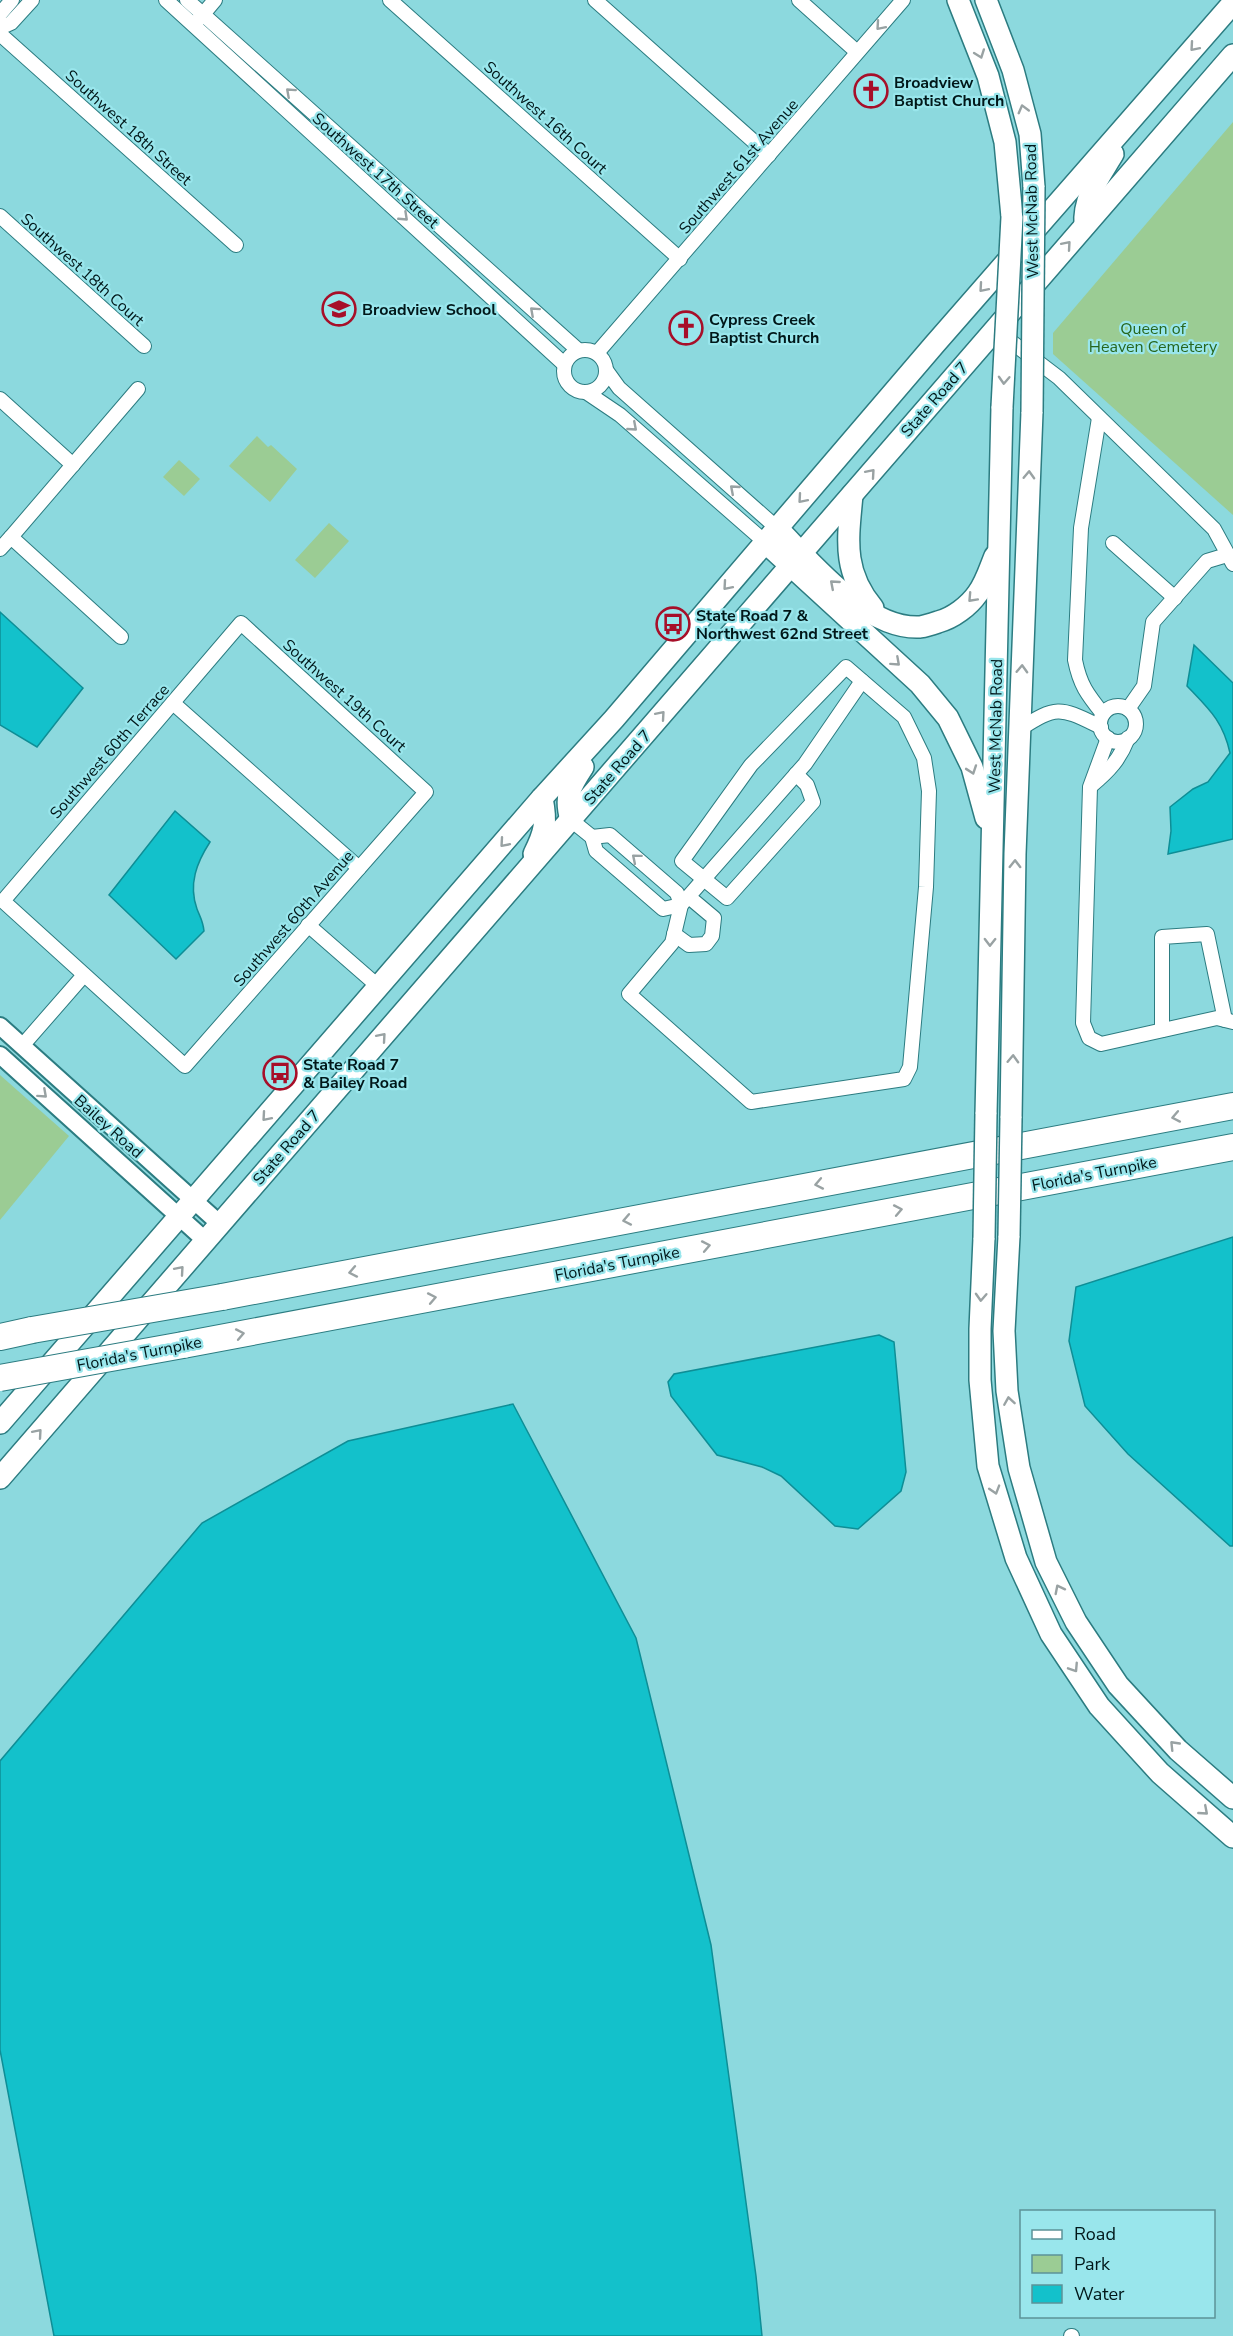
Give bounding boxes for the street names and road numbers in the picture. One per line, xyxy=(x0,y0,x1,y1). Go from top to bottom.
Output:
street label: Southwest 16th Court xyxy=(479,56,612,179)
street label: Southwest 18th Street xyxy=(60,65,197,191)
street label: Southwest 61st Avenue xyxy=(674,94,804,239)
street label: Southwest 17th Street xyxy=(307,108,444,234)
street label: West McNab Road xyxy=(1020,144,1044,278)
street label: Southwest 18th Court xyxy=(16,208,149,331)
street label: State Road 7 xyxy=(896,357,974,442)
street label: Southwest 19th Court xyxy=(278,634,411,757)
street label: West McNab Road xyxy=(984,659,1008,793)
street label: Southwest 60th Terrace xyxy=(45,680,174,824)
street label: State Road 7 xyxy=(579,725,657,810)
street label: Southwest 60th Avenue xyxy=(228,846,359,992)
street label: Bailey Road xyxy=(69,1090,148,1164)
street label: State Road 7 xyxy=(248,1105,326,1190)
street label: Florida's Turnpike xyxy=(1030,1151,1158,1197)
street label: Florida's Turnpike xyxy=(553,1241,681,1287)
street label: Florida's Turnpike xyxy=(75,1331,203,1377)

